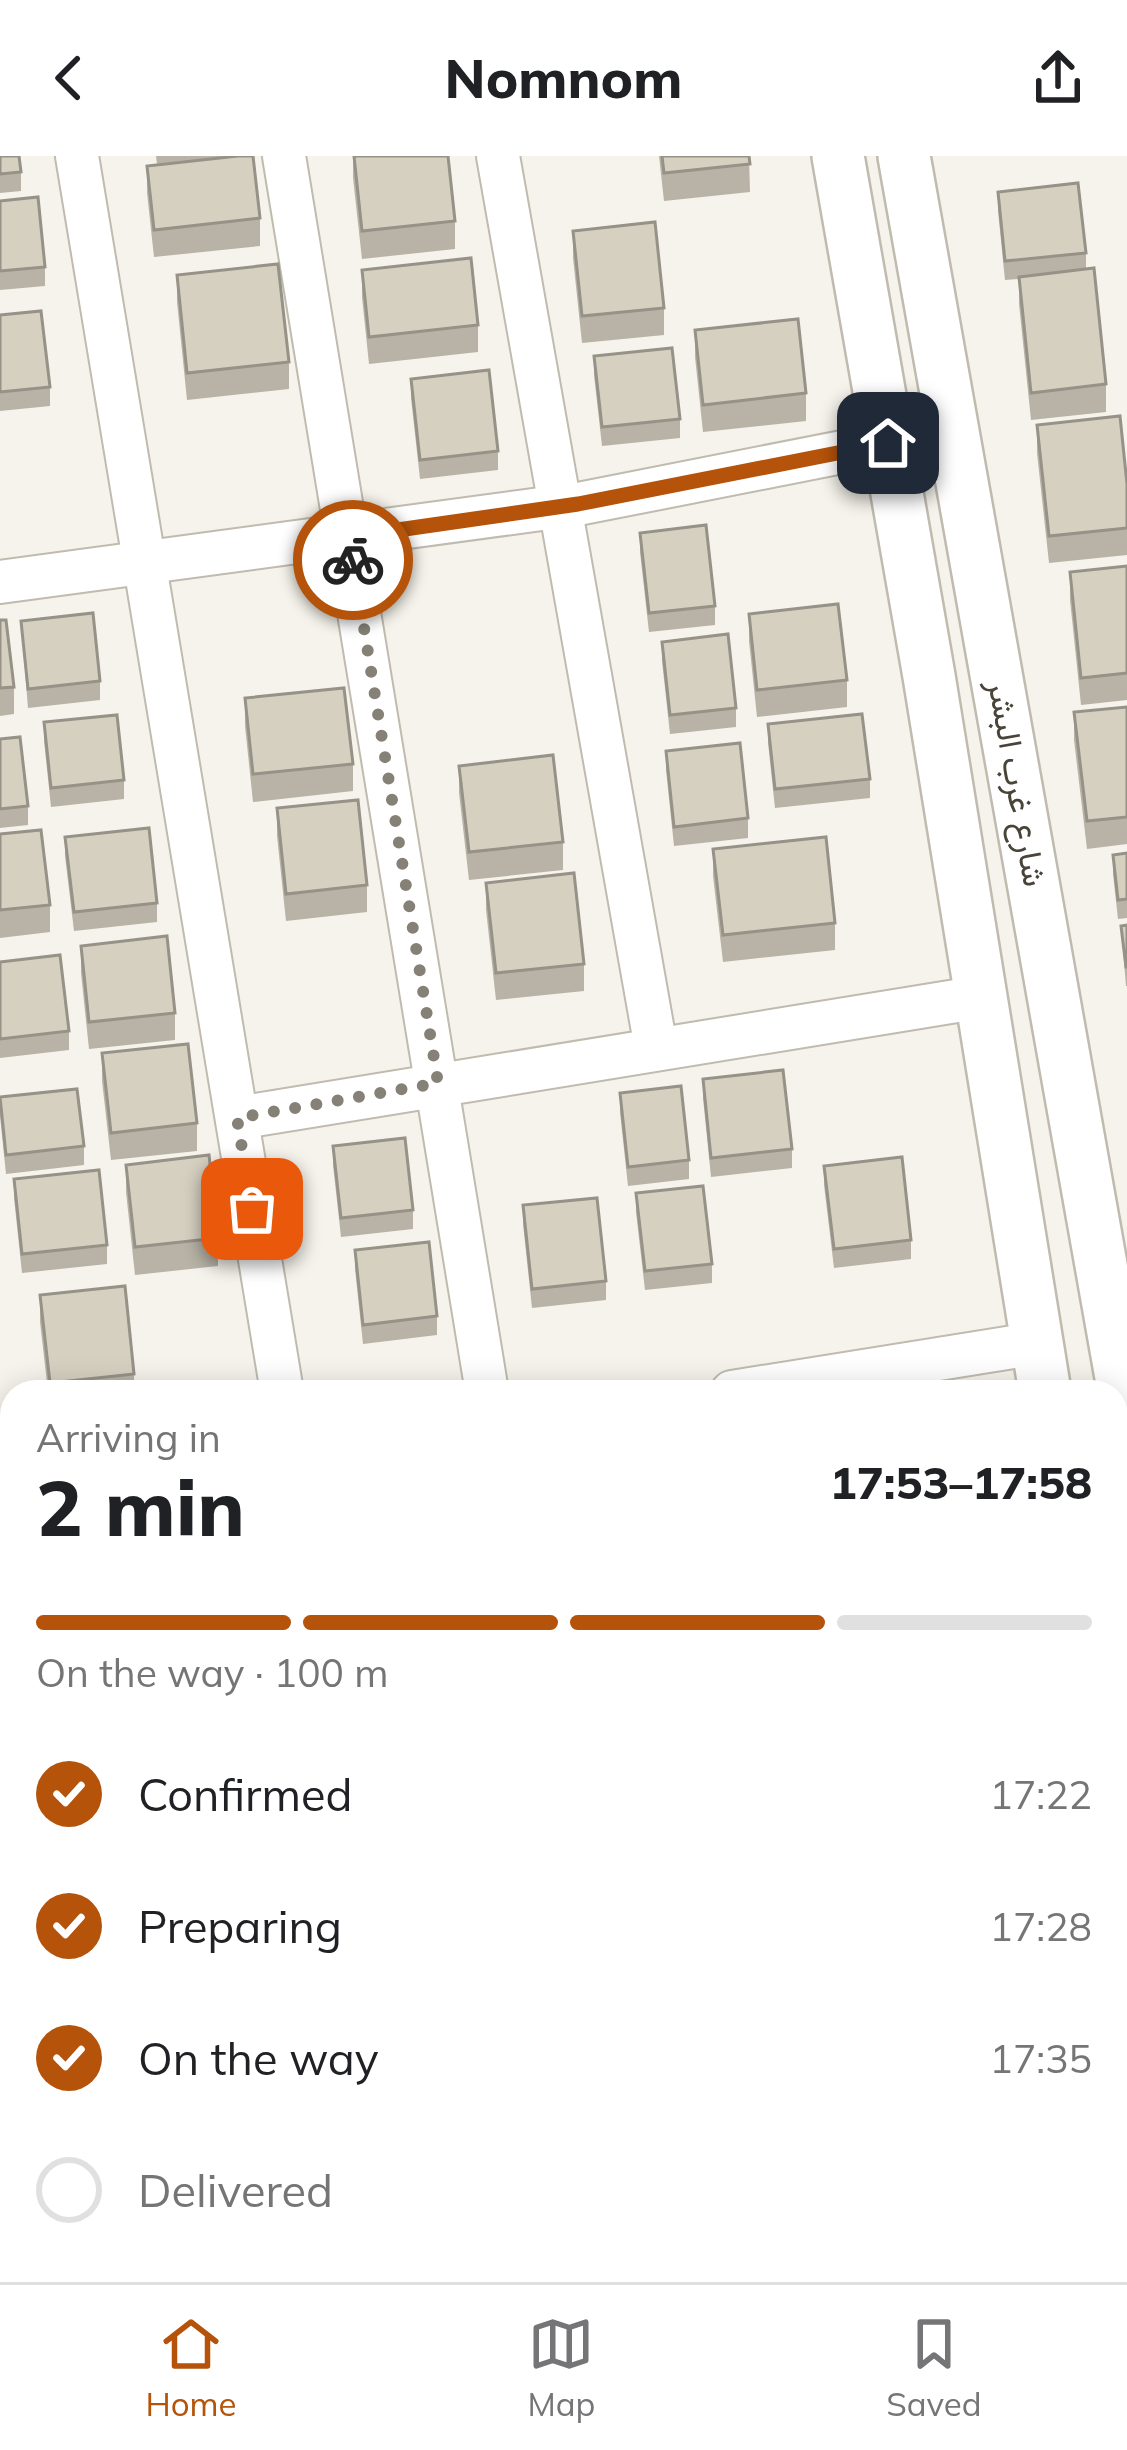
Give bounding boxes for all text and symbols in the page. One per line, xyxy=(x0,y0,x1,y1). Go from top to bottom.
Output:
text: Nomnom xyxy=(445,44,682,112)
icon: back xyxy=(36,45,102,111)
icon: share xyxy=(1025,45,1091,111)
pin xyxy=(837,392,939,494)
icon: home xyxy=(855,410,921,476)
courier xyxy=(293,500,413,620)
icon: bike xyxy=(320,527,386,593)
street label: شارع غرب البشر xyxy=(977,675,1057,890)
pin xyxy=(201,1158,303,1260)
icon: bag xyxy=(219,1176,285,1242)
text: Arriving in xyxy=(36,1413,221,1462)
text: 17:53–17:58 xyxy=(830,1454,1092,1510)
text: 2 min xyxy=(36,1458,245,1556)
text: On the way · 100 m xyxy=(36,1648,388,1697)
icon: check xyxy=(36,1761,102,1827)
text: Confirmed xyxy=(138,1766,352,1822)
text: 17:22 xyxy=(990,1770,1092,1819)
icon: check xyxy=(36,1893,102,1959)
text: Preparing xyxy=(138,1898,342,1954)
text: 17:28 xyxy=(990,1902,1092,1951)
icon: check xyxy=(36,2025,102,2091)
text: On the way xyxy=(138,2030,379,2086)
text: 17:35 xyxy=(990,2034,1092,2083)
text: Delivered xyxy=(138,2162,333,2218)
tab: Home xyxy=(145,2311,237,2424)
tab: Map xyxy=(527,2311,595,2424)
tab: Saved xyxy=(886,2311,982,2424)

